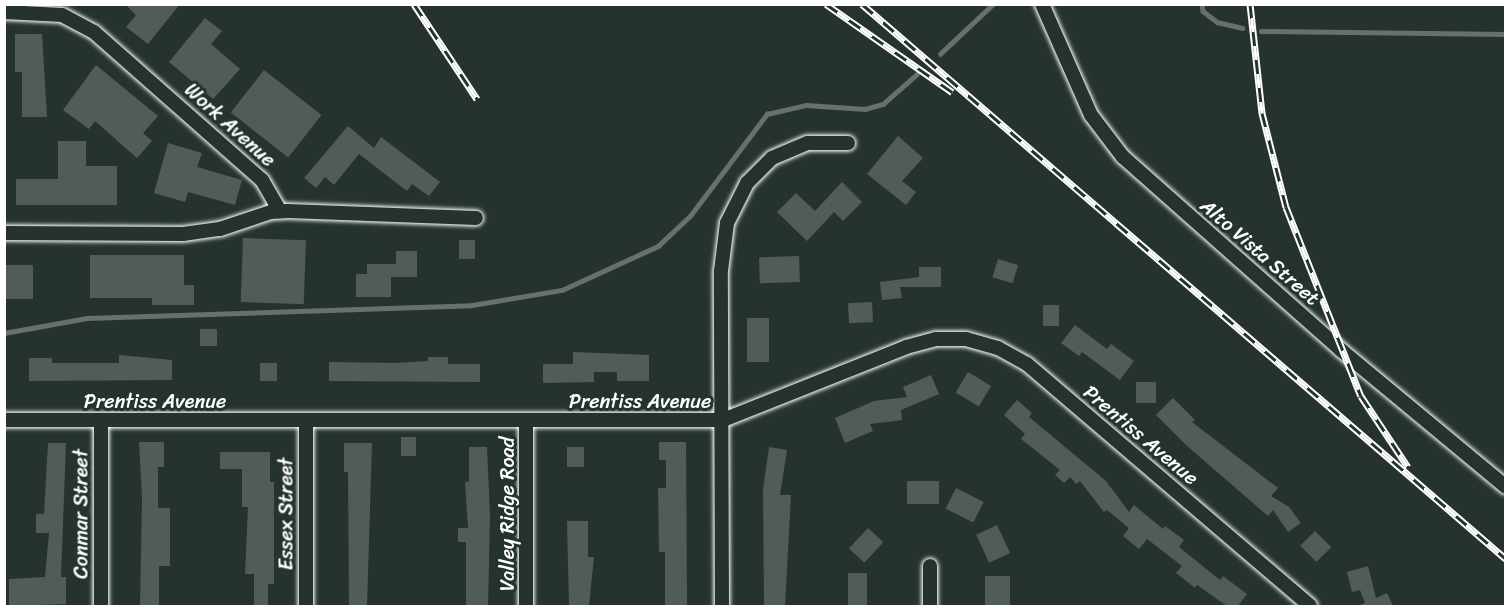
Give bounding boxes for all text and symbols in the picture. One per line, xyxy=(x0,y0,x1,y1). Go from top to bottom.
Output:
street label: Work Avenue xyxy=(180,78,280,172)
street label: Alto Vista Street xyxy=(1195,193,1325,311)
street label: Prentiss Avenue xyxy=(1079,380,1203,490)
street label: Prentiss Avenue xyxy=(84,389,226,413)
street label: Prentiss Avenue xyxy=(569,389,711,413)
street label: Valley Ridge Road xyxy=(495,437,519,591)
street label: Conmar Street xyxy=(69,449,93,579)
street label: Essex Street xyxy=(274,457,298,571)

